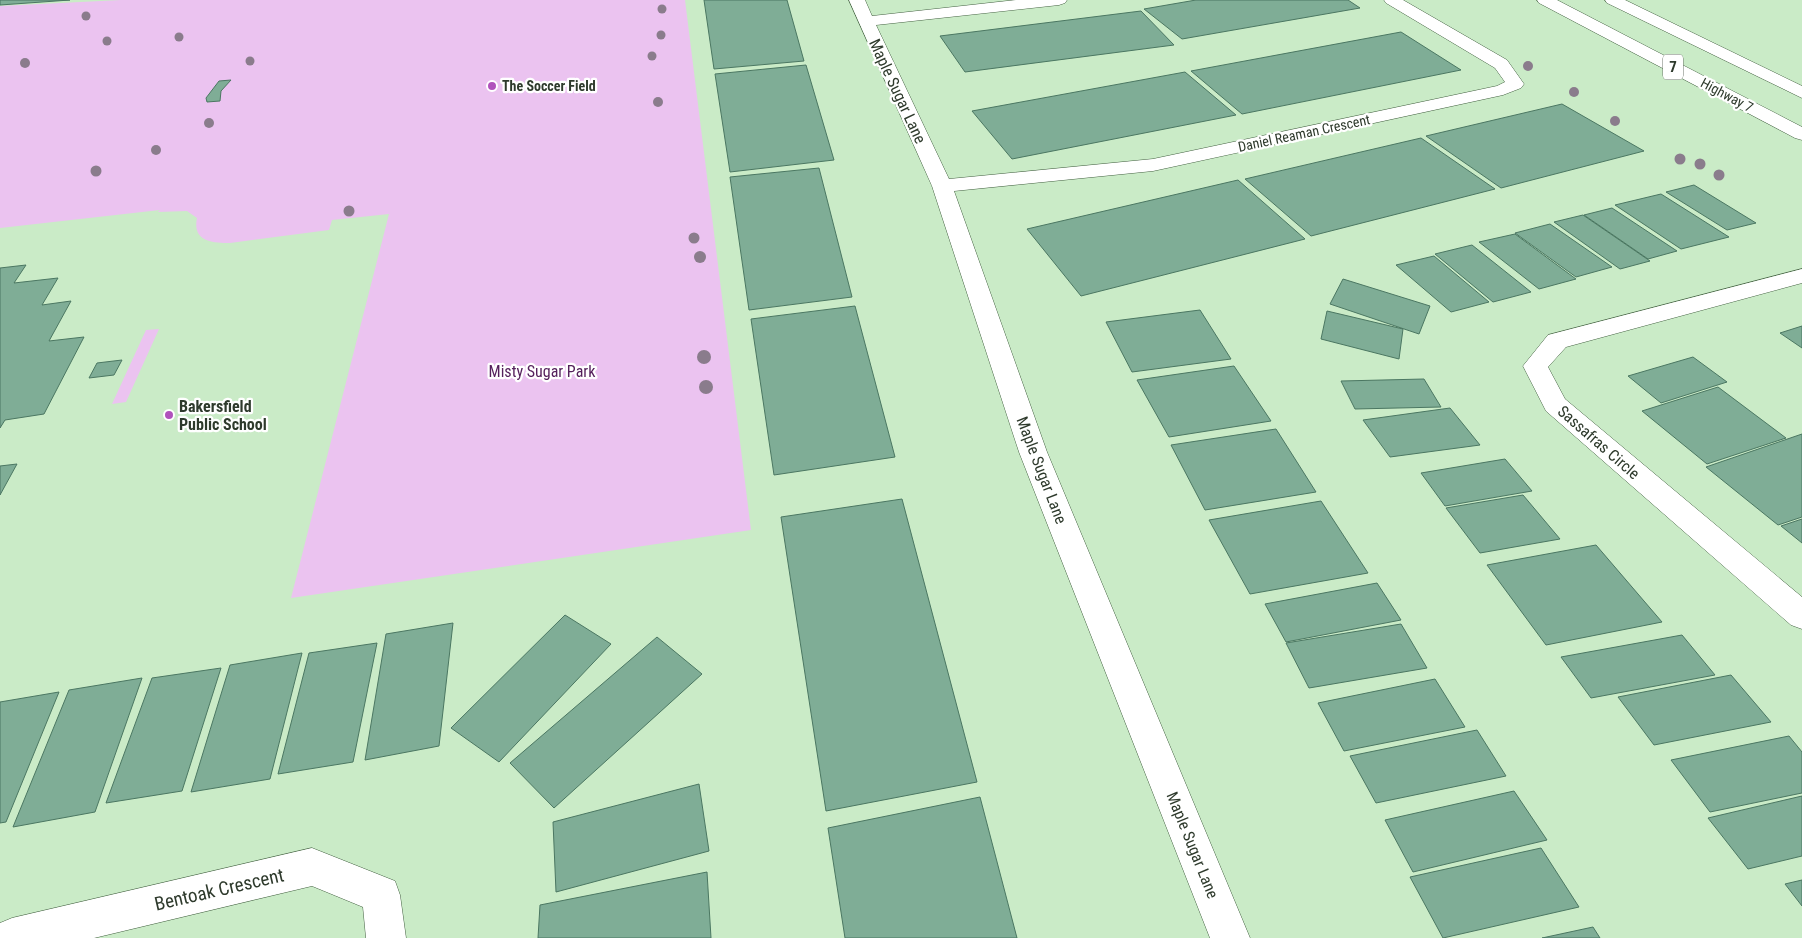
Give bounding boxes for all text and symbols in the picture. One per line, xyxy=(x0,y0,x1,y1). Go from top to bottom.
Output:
street label: Maple Sugar Lane xyxy=(865,36,930,146)
road number: 7 xyxy=(1663,54,1683,80)
street label: Highway 7 xyxy=(1698,75,1756,116)
place label: The Soccer Field xyxy=(502,78,596,94)
marker: The Soccer Field xyxy=(486,80,498,92)
street label: Daniel Reaman Crescent xyxy=(1237,111,1371,155)
park label: Misty Sugar Park xyxy=(489,362,596,381)
place label: Bakersfield Public School xyxy=(179,397,267,434)
street label: Sassafras Circle xyxy=(1554,402,1644,483)
marker: Bakersfield Public School xyxy=(163,409,175,421)
street label: Maple Sugar Lane xyxy=(1012,414,1071,526)
street label: Maple Sugar Lane xyxy=(1163,789,1223,901)
street label: Bentoak Crescent xyxy=(152,863,286,916)

